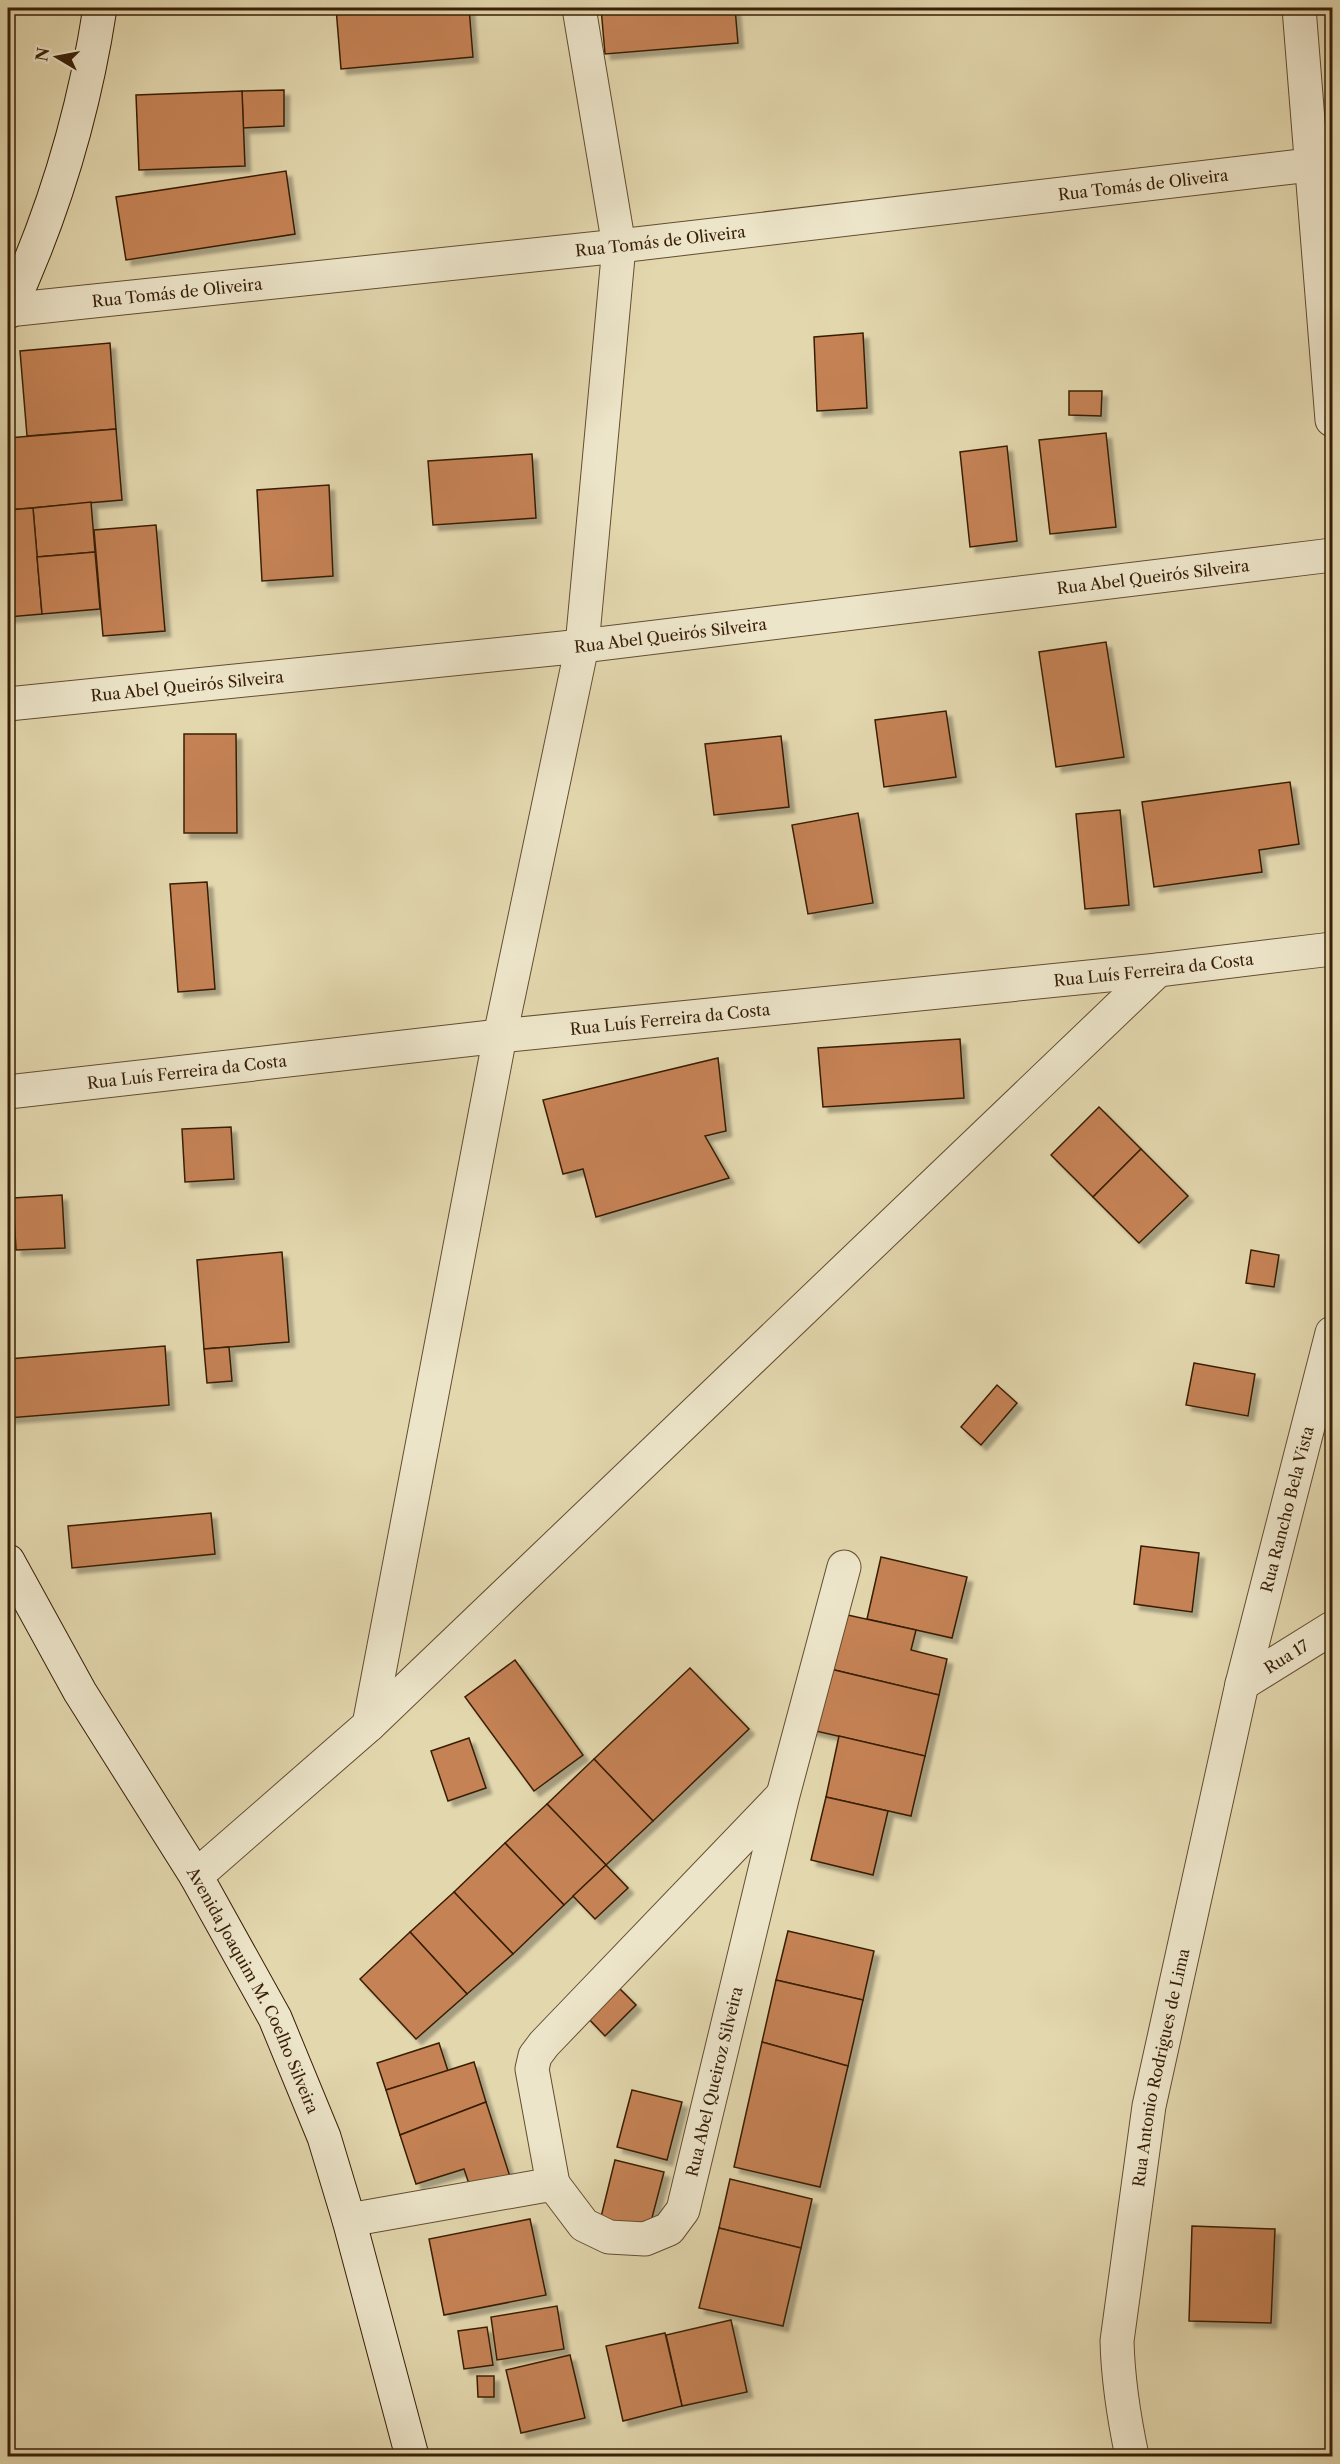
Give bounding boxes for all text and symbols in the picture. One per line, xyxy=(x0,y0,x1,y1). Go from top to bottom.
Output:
north arrow xyxy=(27,27,87,87)
text: N xyxy=(31,46,53,63)
street label: Rua Tomás de Oliveira xyxy=(1057,165,1230,204)
street label: Rua Tomás de Oliveira xyxy=(574,221,747,261)
street label: Rua Tomás de Oliveira xyxy=(91,273,264,311)
street label: Rua Abel Queirós Silveira xyxy=(1055,555,1251,598)
street label: Rua Abel Queirós Silveira xyxy=(573,614,768,657)
street label: Rua Abel Queirós Silveira xyxy=(90,666,285,706)
street label: Rua Luís Ferreira da Costa xyxy=(1053,949,1255,990)
street label: Rua Luís Ferreira da Costa xyxy=(569,999,771,1039)
street label: Rua Luís Ferreira da Costa xyxy=(86,1050,288,1093)
street label: Rua Rancho Bela Vista xyxy=(1256,1423,1318,1594)
street label: Rua 17 xyxy=(1260,1635,1312,1678)
street label: Avenida Joaquim M. Coelho Silveira xyxy=(182,1862,323,2117)
street label: Rua Antonio Rodrigues de Lima xyxy=(1128,1946,1194,2188)
street label: Rua Abel Queiroz Silveira xyxy=(681,1984,747,2179)

